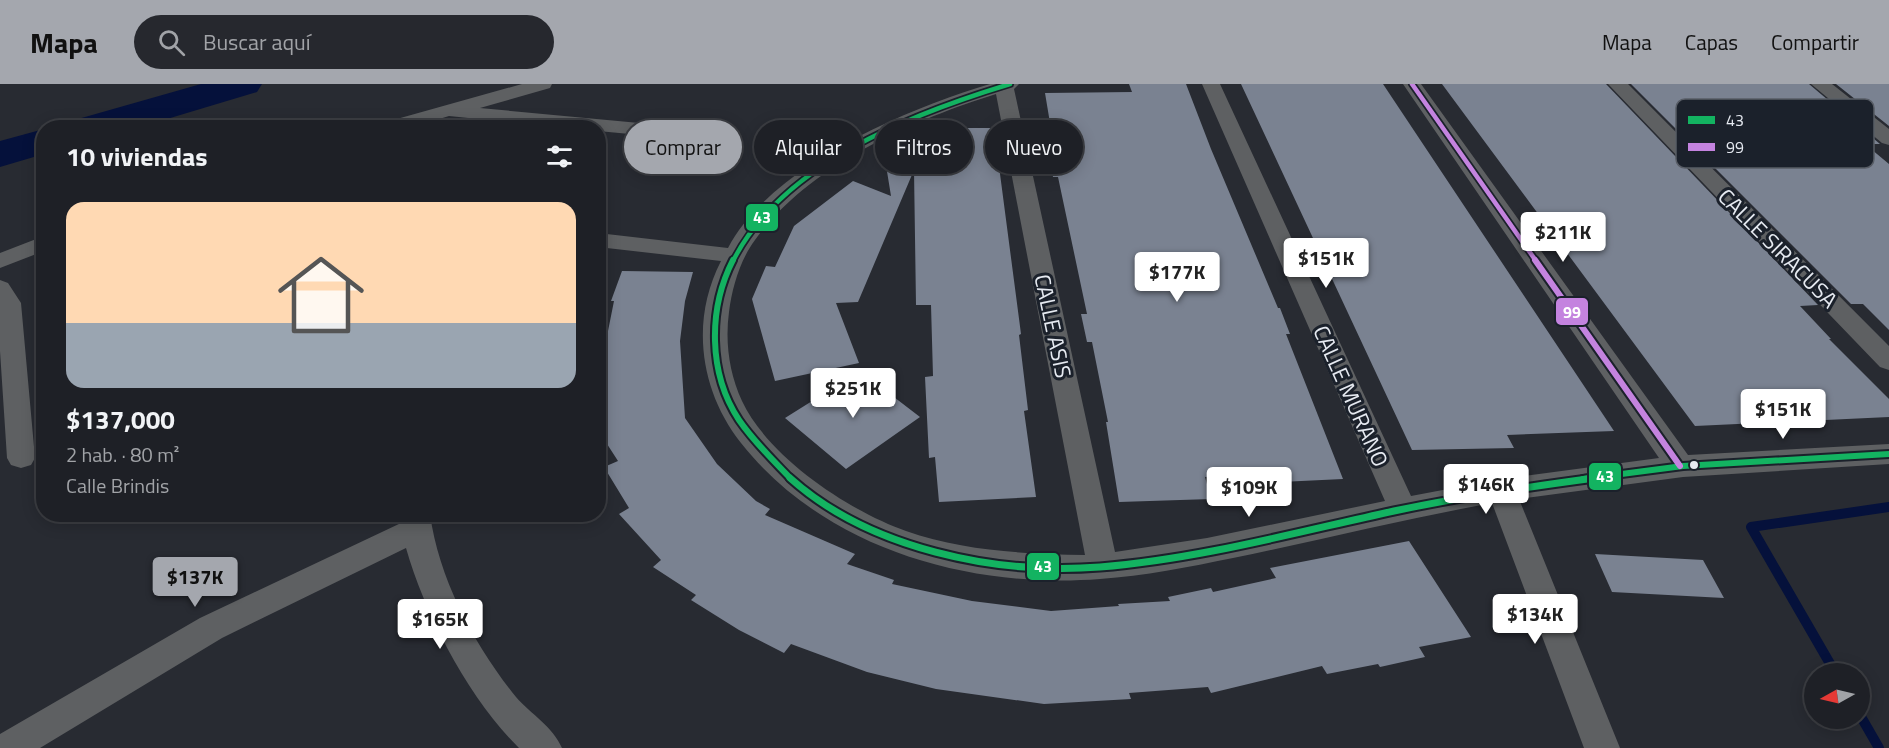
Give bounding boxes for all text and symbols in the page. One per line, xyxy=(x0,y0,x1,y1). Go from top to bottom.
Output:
search box xyxy=(134,15,554,69)
text: Mapa xyxy=(30,21,98,64)
text: Buscar aquí xyxy=(203,25,311,59)
icon: search xyxy=(155,26,188,59)
text: Mapa xyxy=(1602,26,1652,58)
text: Capas xyxy=(1685,26,1738,58)
text: Compartir xyxy=(1771,26,1859,58)
legend xyxy=(1676,99,1874,168)
text: 43 xyxy=(1726,108,1744,132)
chip: Comprar xyxy=(624,120,742,174)
chip: Alquilar xyxy=(754,120,863,174)
chip: Filtros xyxy=(875,120,973,174)
chip: Nuevo xyxy=(985,120,1083,174)
text: 99 xyxy=(1726,135,1744,159)
text: 10 viviendas xyxy=(66,137,208,176)
icon: filters xyxy=(543,140,576,173)
street label: CALLE SIRACUSA xyxy=(1710,180,1846,316)
line badge: 43 xyxy=(745,203,779,232)
text: 43 xyxy=(753,205,771,229)
pin: $211K xyxy=(1521,212,1605,263)
text: $211K xyxy=(1535,216,1591,247)
pin: $151K xyxy=(1284,238,1368,289)
icon: home xyxy=(267,241,375,349)
text: $151K xyxy=(1298,242,1354,273)
pin: $177K xyxy=(1135,252,1219,303)
text: $177K xyxy=(1149,256,1205,287)
street label: CALLE ASIS xyxy=(1025,271,1081,381)
line badge: 99 xyxy=(1555,297,1589,326)
text: 99 xyxy=(1563,300,1581,324)
street label: CALLE MURANO xyxy=(1305,320,1397,472)
pin: $251K xyxy=(811,368,895,419)
text: $251K xyxy=(825,372,881,403)
pin: $151K xyxy=(1741,389,1825,440)
text: $151K xyxy=(1755,393,1811,424)
text: $137,000 xyxy=(66,400,175,439)
text: 2 hab. · 80 m² xyxy=(66,439,179,470)
unlabelled marker xyxy=(1688,459,1700,471)
line badge: 43 xyxy=(1588,462,1622,491)
pin: $146K xyxy=(1444,464,1528,515)
text: 43 xyxy=(1596,464,1614,488)
pin: $109K xyxy=(1207,467,1291,518)
text: $146K xyxy=(1458,468,1514,499)
text: Calle Brindis xyxy=(66,470,169,501)
text: $109K xyxy=(1221,471,1277,502)
line badge: 43 xyxy=(1026,552,1060,581)
text: 43 xyxy=(1034,554,1052,578)
pin: $137K xyxy=(153,557,237,608)
text: $137K xyxy=(167,561,223,592)
pin: $134K xyxy=(1493,594,1577,645)
text: $134K xyxy=(1507,598,1563,629)
pin: $165K xyxy=(398,599,482,650)
text: $165K xyxy=(412,603,468,634)
north arrow xyxy=(1804,663,1870,729)
map controls xyxy=(1804,663,1870,729)

